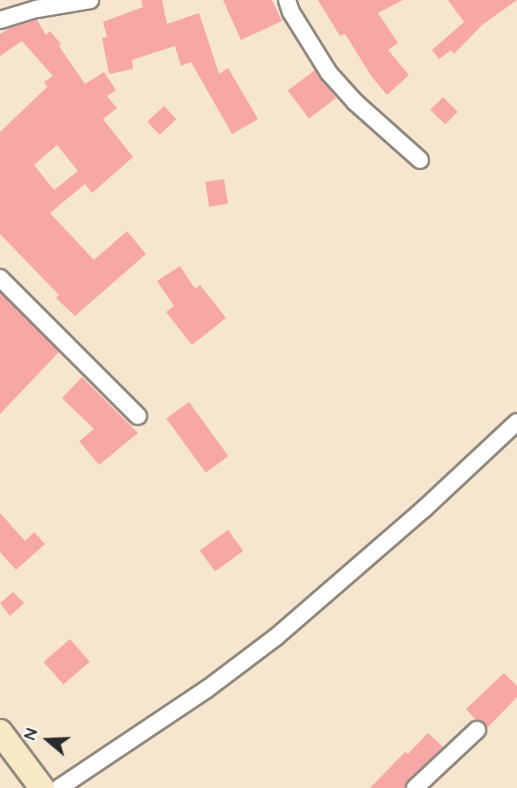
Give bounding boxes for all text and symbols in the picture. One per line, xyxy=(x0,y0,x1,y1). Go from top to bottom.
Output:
north arrow xyxy=(18,710,78,770)
text: N xyxy=(19,726,43,742)

